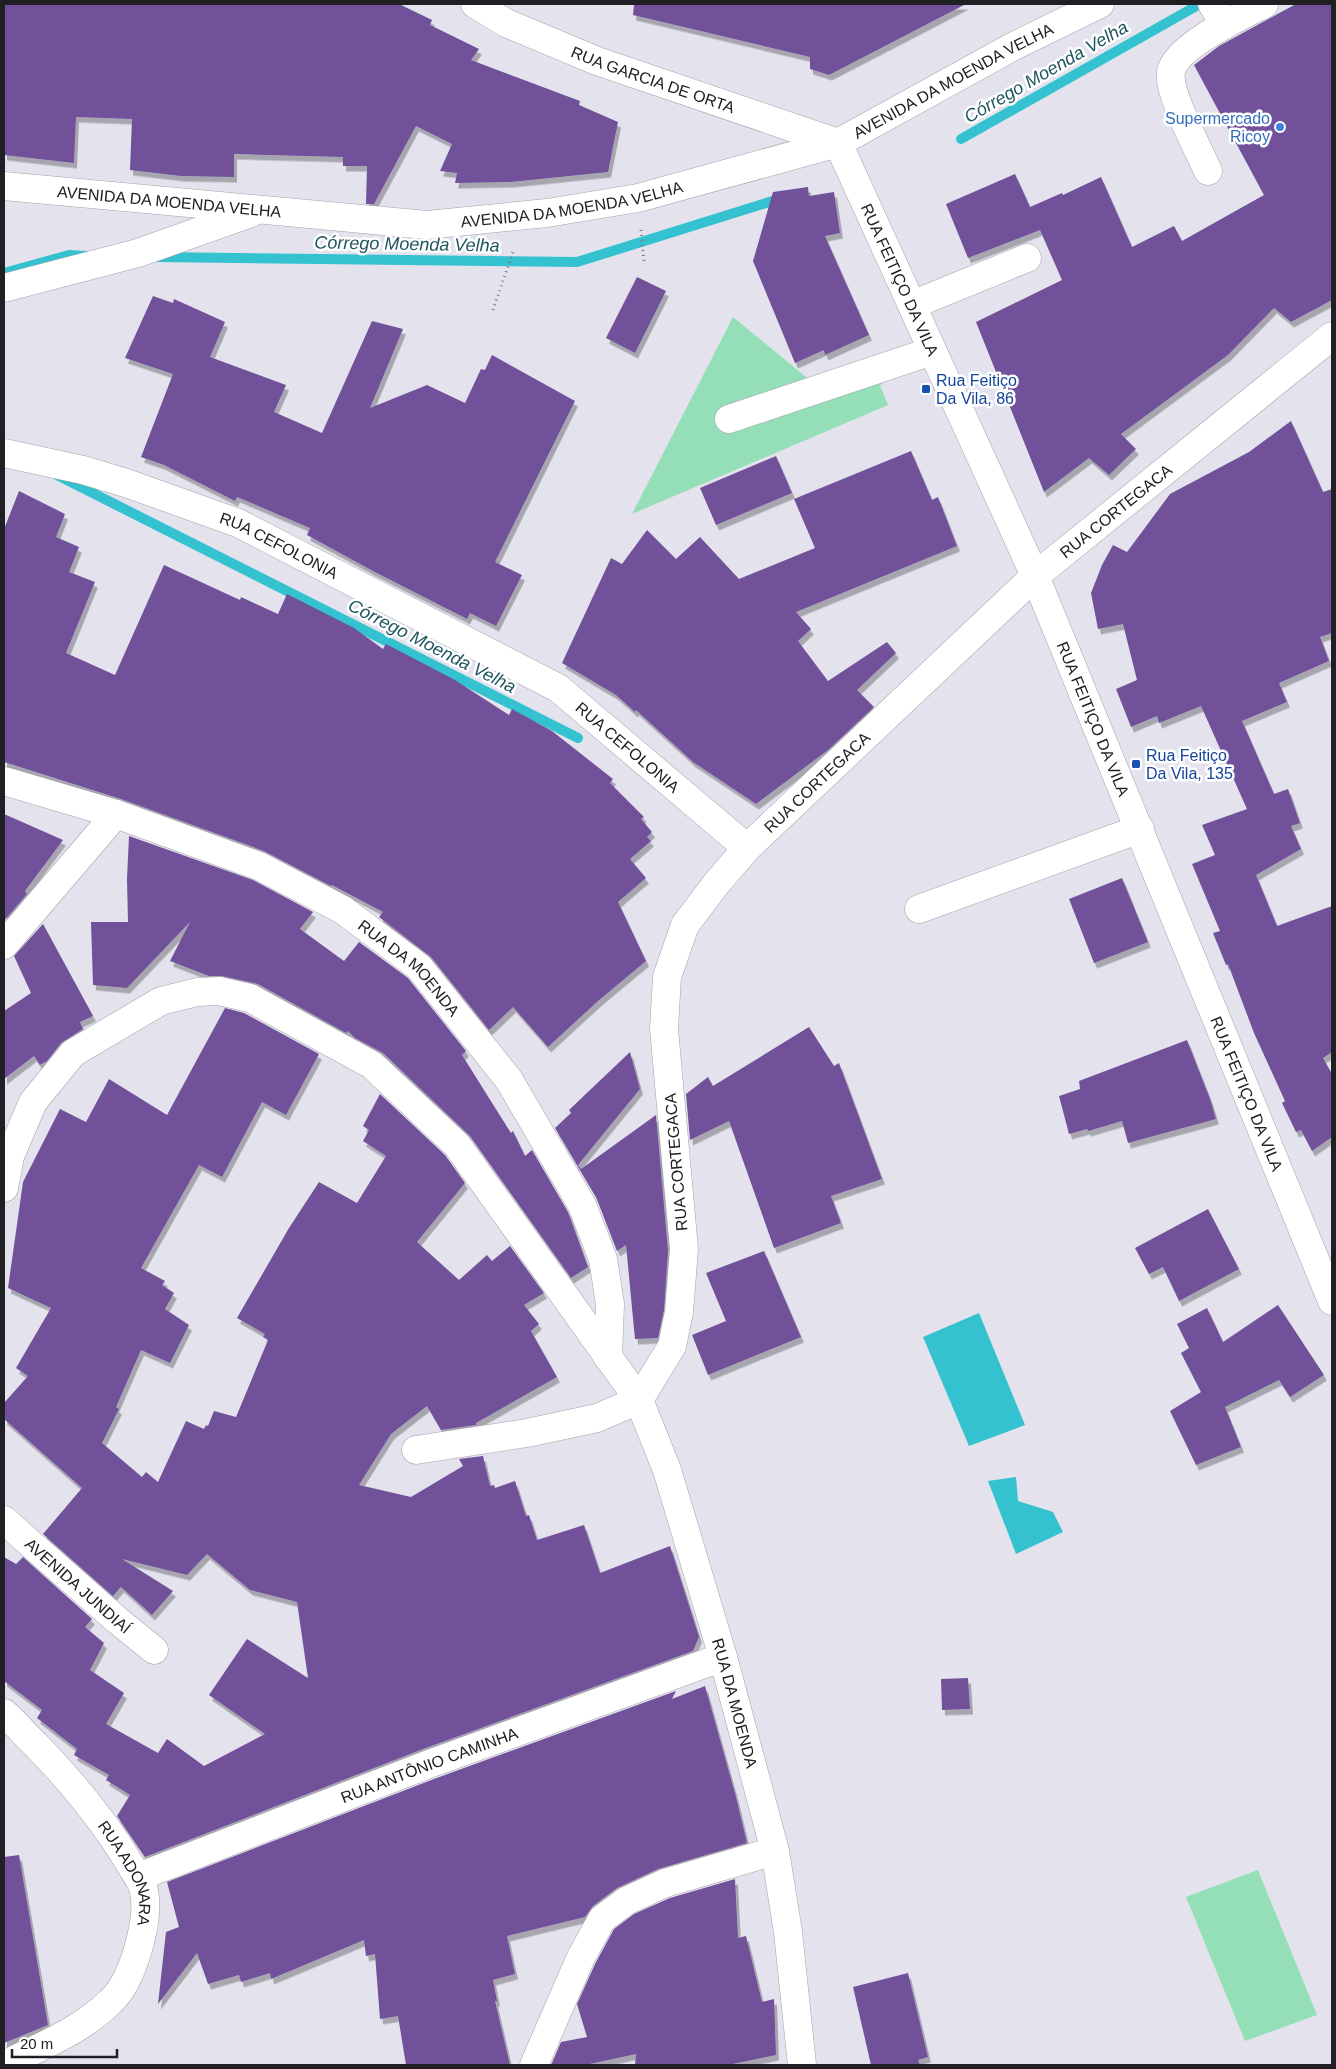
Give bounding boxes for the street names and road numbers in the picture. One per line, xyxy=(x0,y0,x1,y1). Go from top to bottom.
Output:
street label: AVENIDA DA MOENDA VELHA xyxy=(850,20,1056,141)
street label: RUA GARCIA DE ORTA xyxy=(569,43,737,116)
street label: AVENIDA DA MOENDA VELHA xyxy=(460,178,685,230)
street label: AVENIDA DA MOENDA VELHA xyxy=(57,182,282,220)
street label: RUA FEITIÇO DA VILA xyxy=(858,201,942,359)
street label: RUA CORTEGACA xyxy=(1056,460,1175,561)
street label: RUA CEFOLONIA xyxy=(218,509,341,582)
street label: RUA FEITIÇO DA VILA xyxy=(1054,639,1133,799)
street label: RUA CEFOLONIA xyxy=(573,699,683,796)
street label: RUA CORTEGACA xyxy=(761,728,873,836)
street label: RUA DA MOENDA xyxy=(355,916,463,1019)
street label: RUA FEITIÇO DA VILA xyxy=(1208,1014,1286,1174)
street label: RUA CORTEGACA xyxy=(661,1092,690,1232)
street label: AVENIDA JUNDIAÍ xyxy=(22,1535,135,1637)
street label: RUA DA MOENDA xyxy=(709,1636,761,1770)
street label: RUA ANTÔNIO CAMINHA xyxy=(338,1724,520,1806)
street label: RUA ADONARA xyxy=(95,1817,154,1927)

